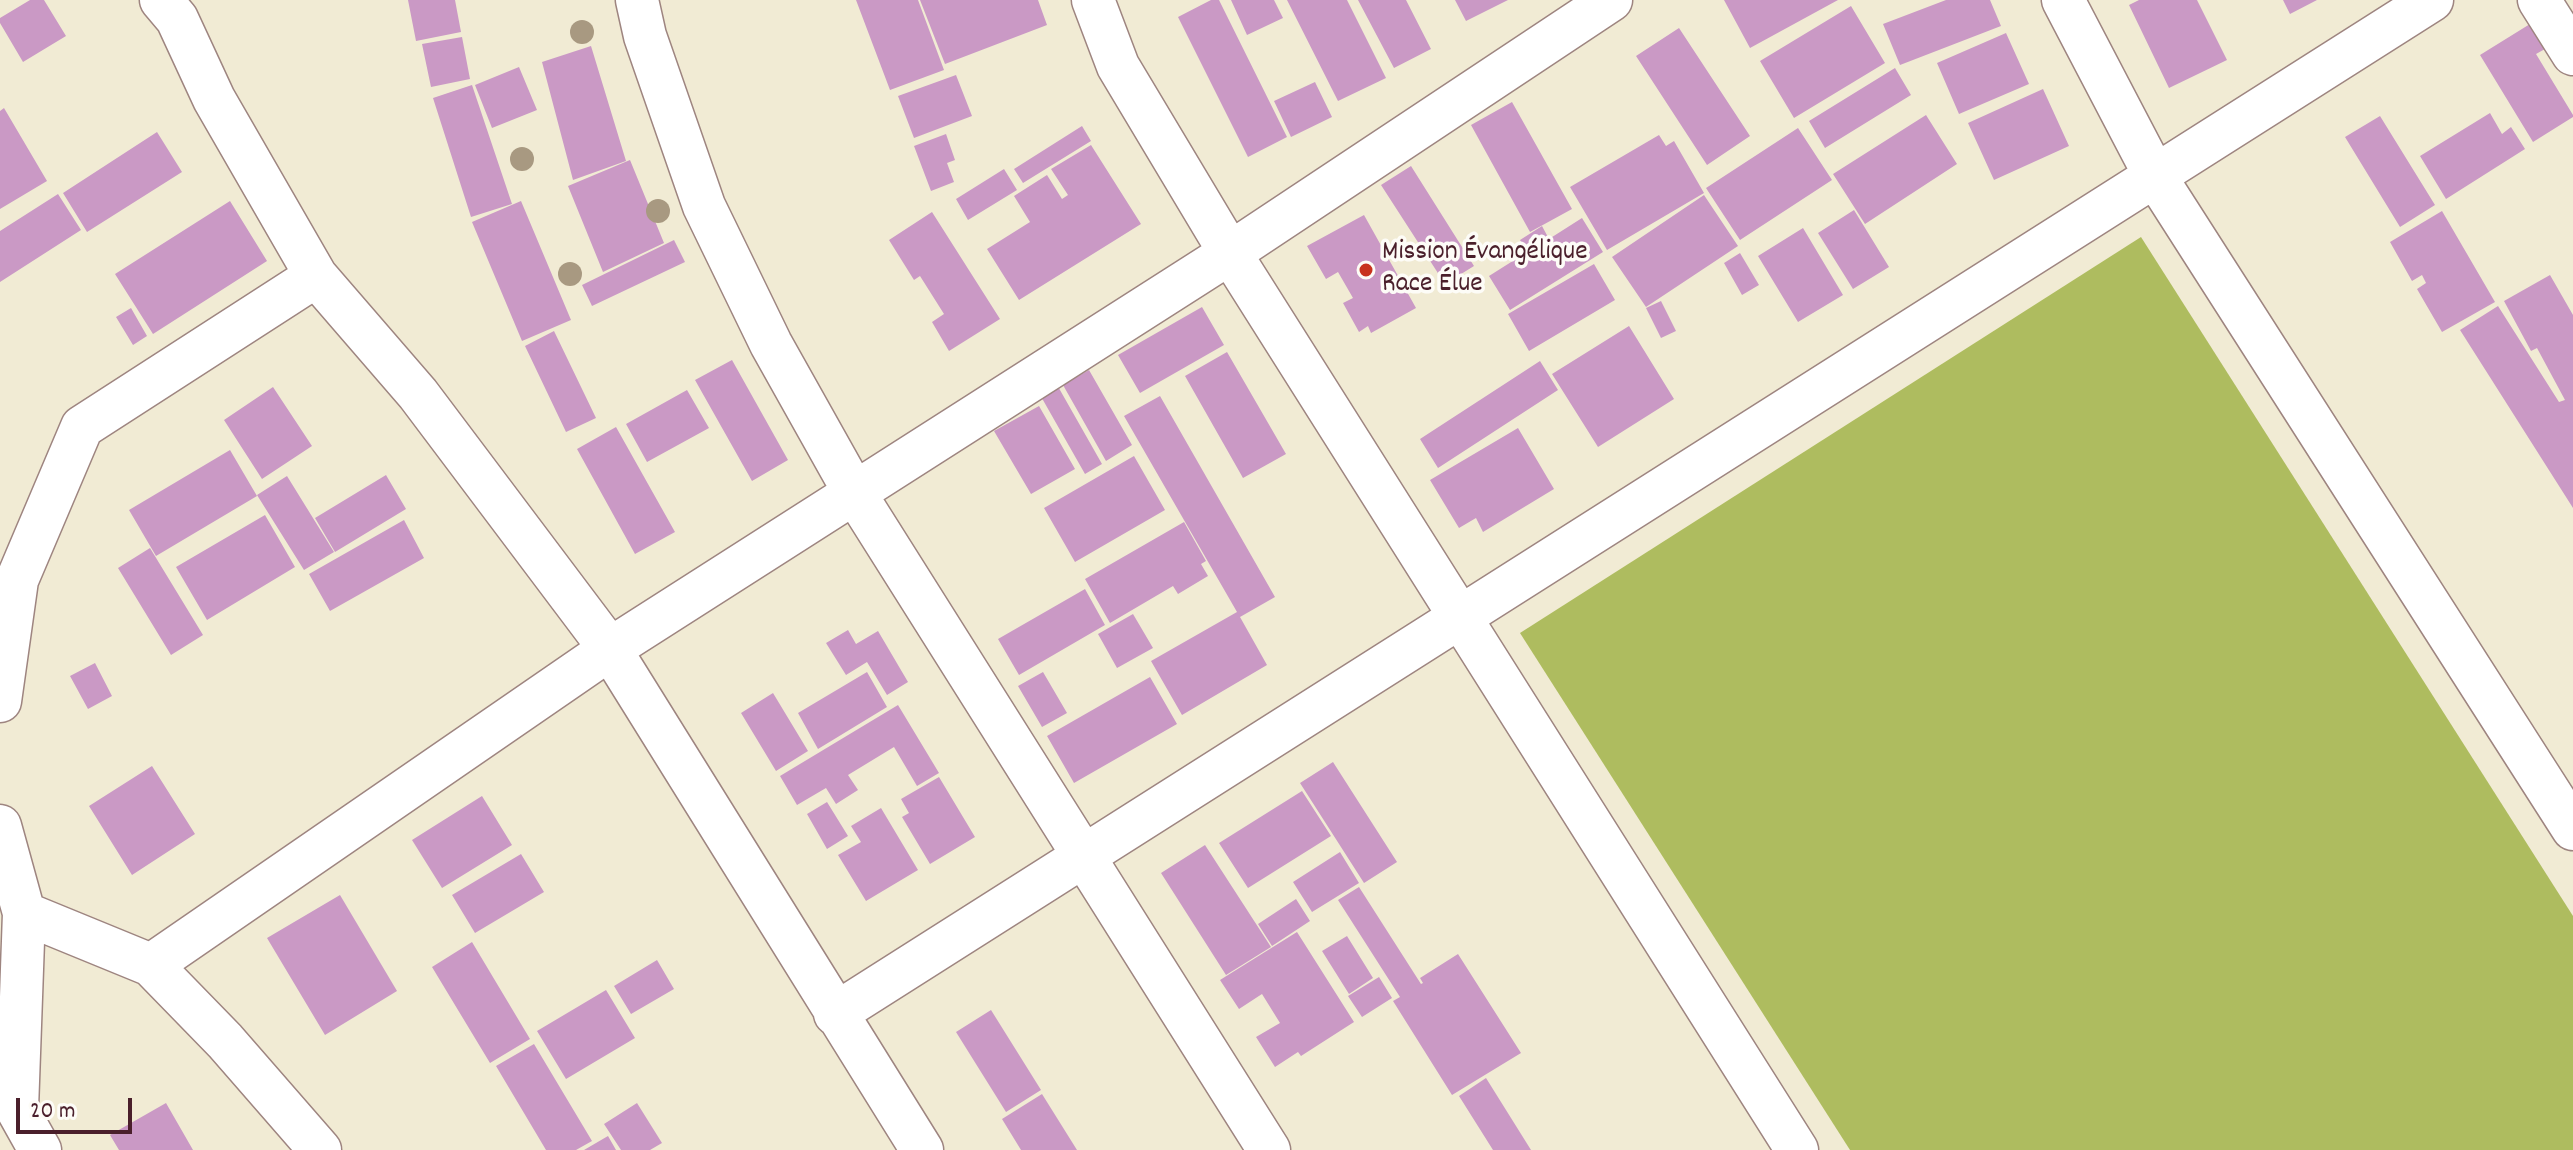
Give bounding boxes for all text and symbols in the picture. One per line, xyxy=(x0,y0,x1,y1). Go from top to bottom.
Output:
place label: Mission Évangélique Race Élue xyxy=(1382,237,1587,303)
marker: Mission Évangélique Race Élue xyxy=(1357,261,1375,279)
scale bar xyxy=(20,1082,136,1132)
text: 20 m xyxy=(30,1095,76,1129)

